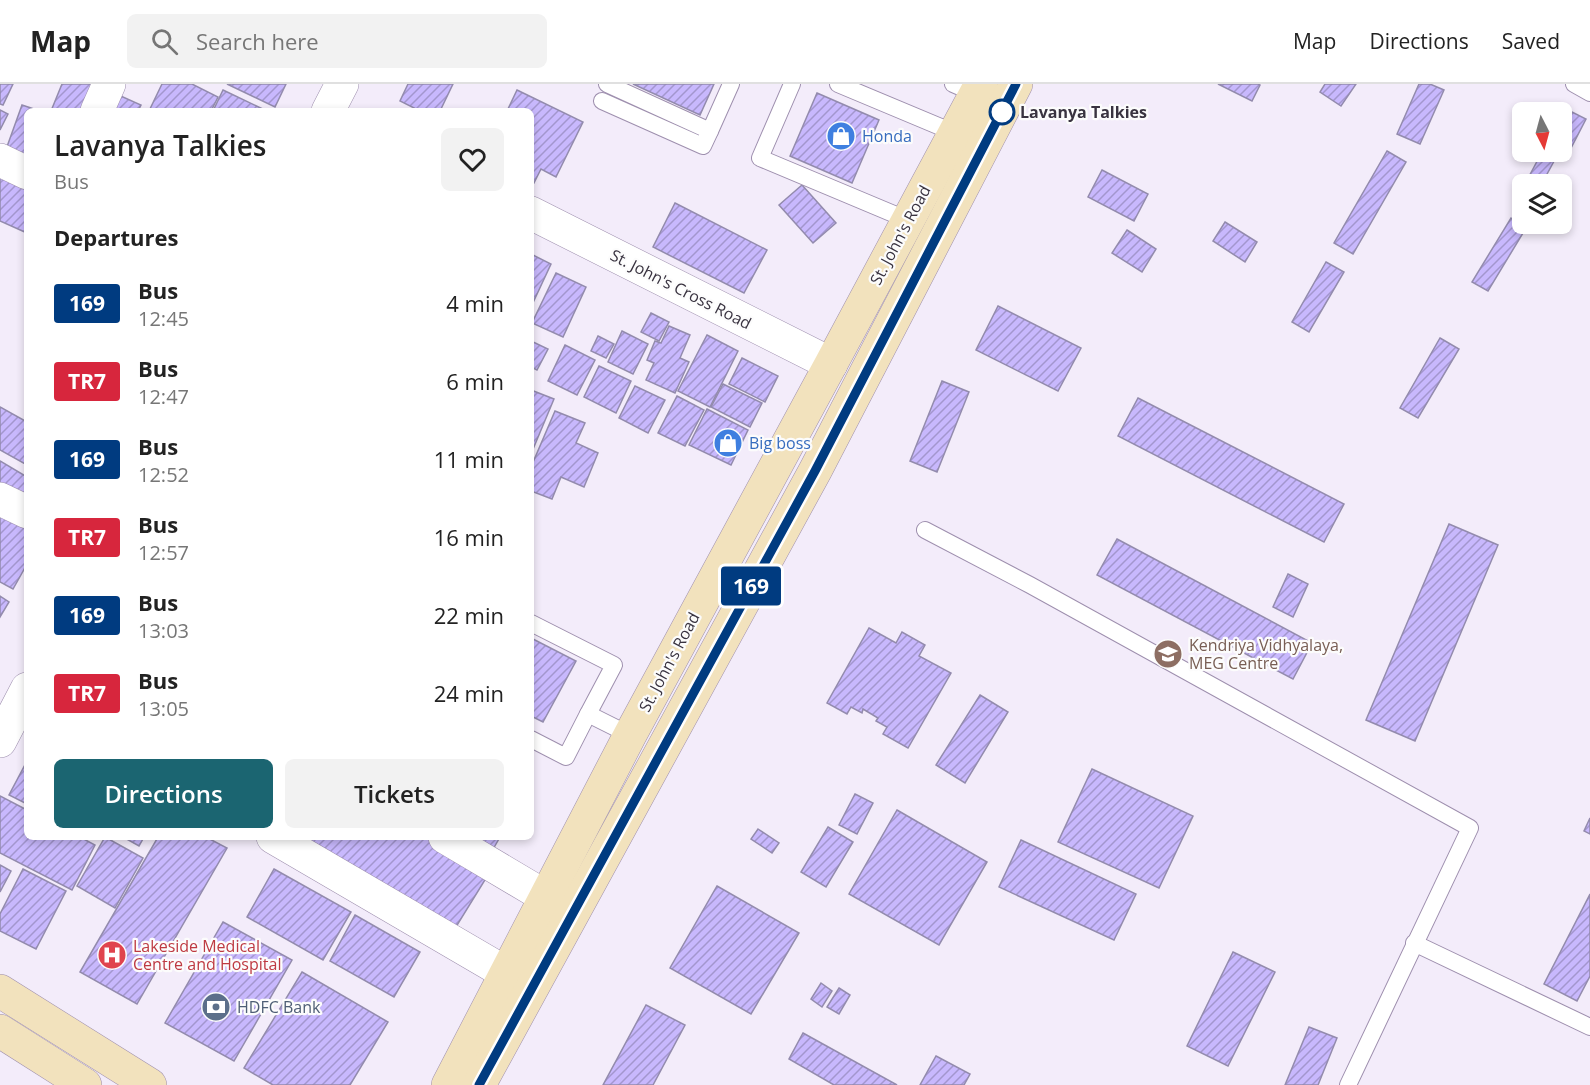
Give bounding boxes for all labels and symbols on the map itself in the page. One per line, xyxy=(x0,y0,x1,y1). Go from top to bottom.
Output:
marker: Lavanya Talkies xyxy=(989,99,1015,125)
place label: Lavanya Talkies xyxy=(1020,101,1147,123)
north arrow xyxy=(1512,102,1572,162)
shop icon: Honda xyxy=(825,120,857,152)
place label: Honda xyxy=(862,125,912,147)
street label: St. John's Road xyxy=(864,181,936,289)
street label: St. John's Cross Road xyxy=(607,244,755,334)
shop icon: Big boss xyxy=(712,427,744,459)
place label: Big boss xyxy=(749,432,811,454)
line badge: 169 xyxy=(716,566,786,606)
street label: St. John's Road xyxy=(633,608,705,716)
place label: Kendriya Vidhyalaya, MEG Centre xyxy=(1189,634,1343,674)
school or university icon: Kendriya Vidhyalaya, MEG Centre xyxy=(1152,638,1184,670)
place label: Lakeside Medical Centre and Hospital xyxy=(133,935,281,975)
hospital icon: Lakeside Medical Centre and Hospital xyxy=(96,939,128,971)
bank icon: HDFC Bank xyxy=(200,991,232,1023)
place label: HDFC Bank xyxy=(237,996,321,1018)

